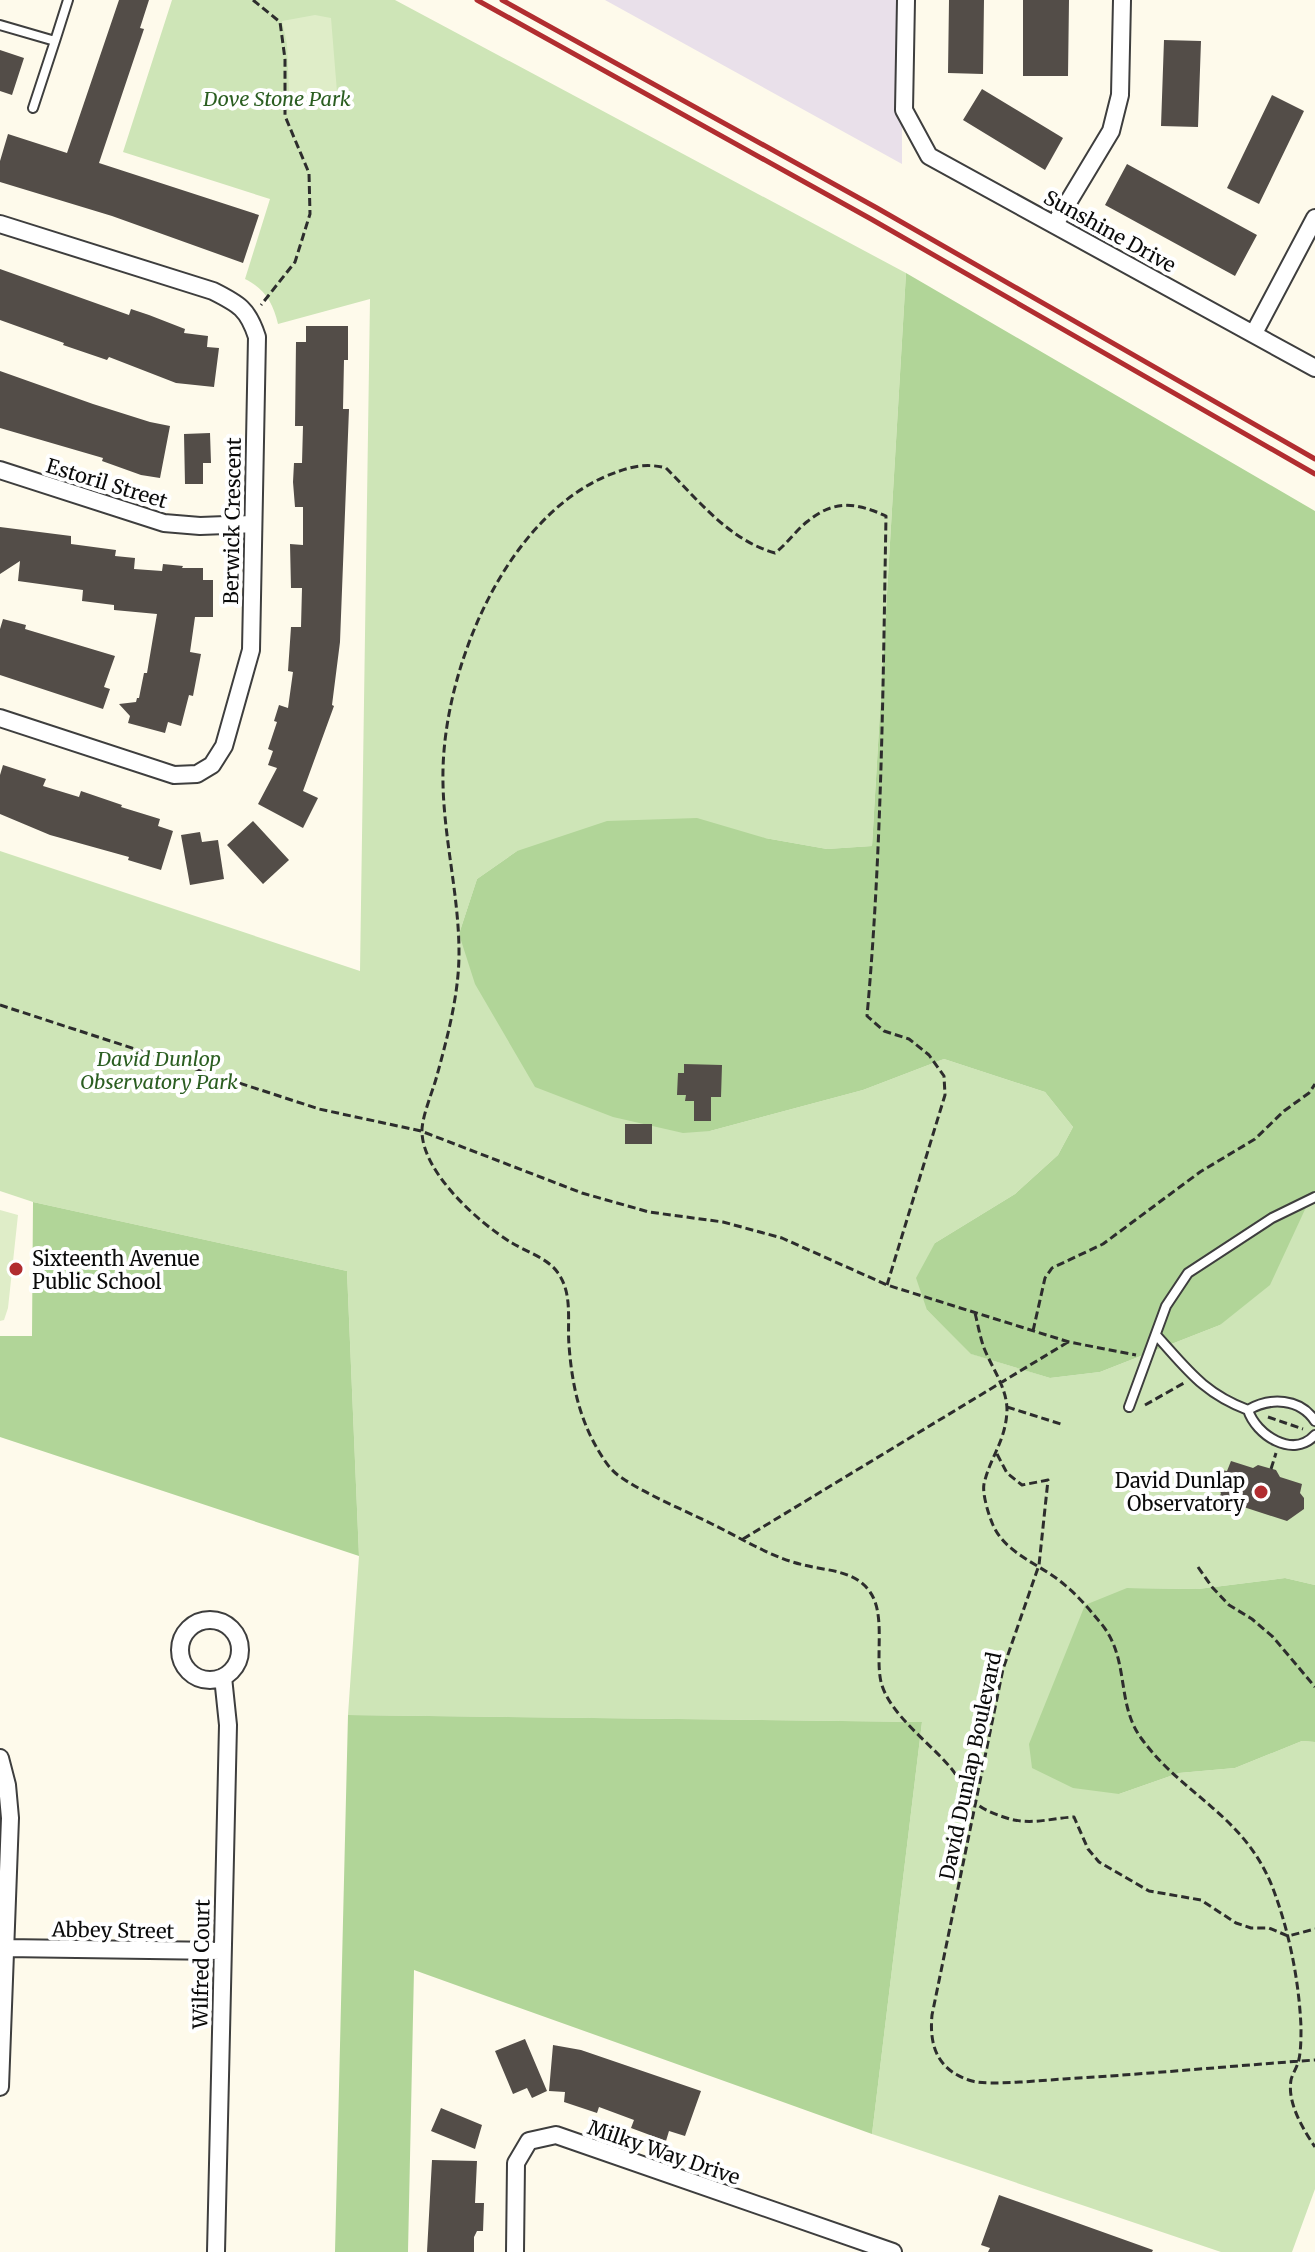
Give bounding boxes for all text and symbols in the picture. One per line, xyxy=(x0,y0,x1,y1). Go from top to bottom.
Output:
park label: Dove Stone Park xyxy=(202,86,351,111)
street label: Sunshine Drive xyxy=(1040,184,1180,278)
street label: Berwick Crescent xyxy=(218,437,246,605)
street label: Estoril Street xyxy=(43,453,171,513)
park label: David Dunlop Observatory Park xyxy=(80,1046,238,1094)
place label: Sixteenth Avenue Public School xyxy=(32,1246,199,1294)
marker: Sixteenth Avenue Public School xyxy=(7,1260,25,1278)
place label: David Dunlap Observatory xyxy=(1115,1468,1245,1516)
marker: David Dunlap Observatory xyxy=(1252,1483,1270,1501)
street label: David Dunlap Boulevard xyxy=(934,1650,1006,1882)
street label: Wilfred Court xyxy=(187,1899,215,2030)
street label: Abbey Street xyxy=(51,1916,175,1944)
street label: Milky Way Drive xyxy=(585,2114,743,2190)

